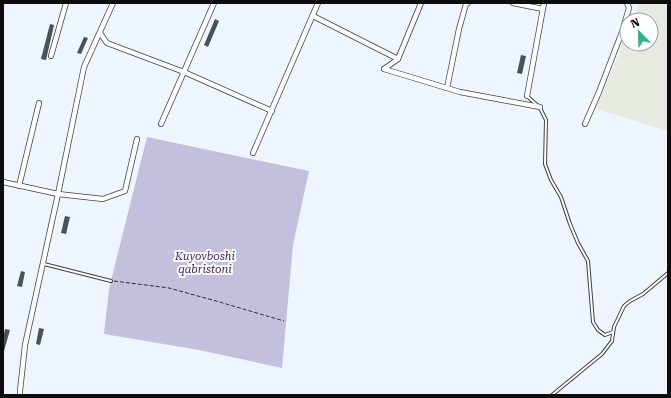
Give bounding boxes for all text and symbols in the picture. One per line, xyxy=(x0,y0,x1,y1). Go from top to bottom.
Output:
north arrow xyxy=(619,12,659,52)
text: N xyxy=(629,15,642,31)
park label: Kuyovboshi qabristoni xyxy=(174,250,236,276)

